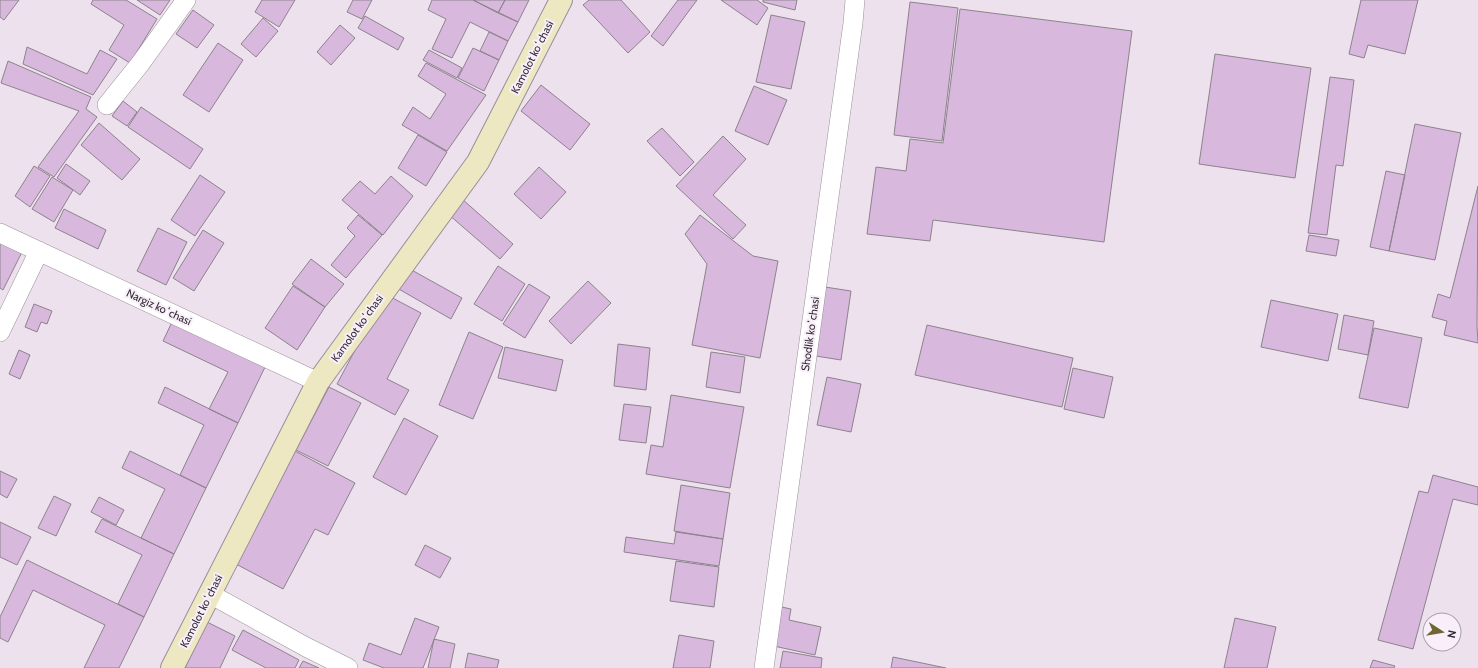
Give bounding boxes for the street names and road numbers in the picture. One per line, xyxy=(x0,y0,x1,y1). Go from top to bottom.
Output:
street label: Kamolot koʻchasi xyxy=(508,18,556,96)
street label: Nargiz koʻchasi xyxy=(124,286,194,328)
street label: Kamolot koʻchasi xyxy=(328,292,386,364)
street label: Shodlik koʻchasi xyxy=(798,296,822,372)
street label: Kamolot koʻchasi xyxy=(177,572,225,650)

